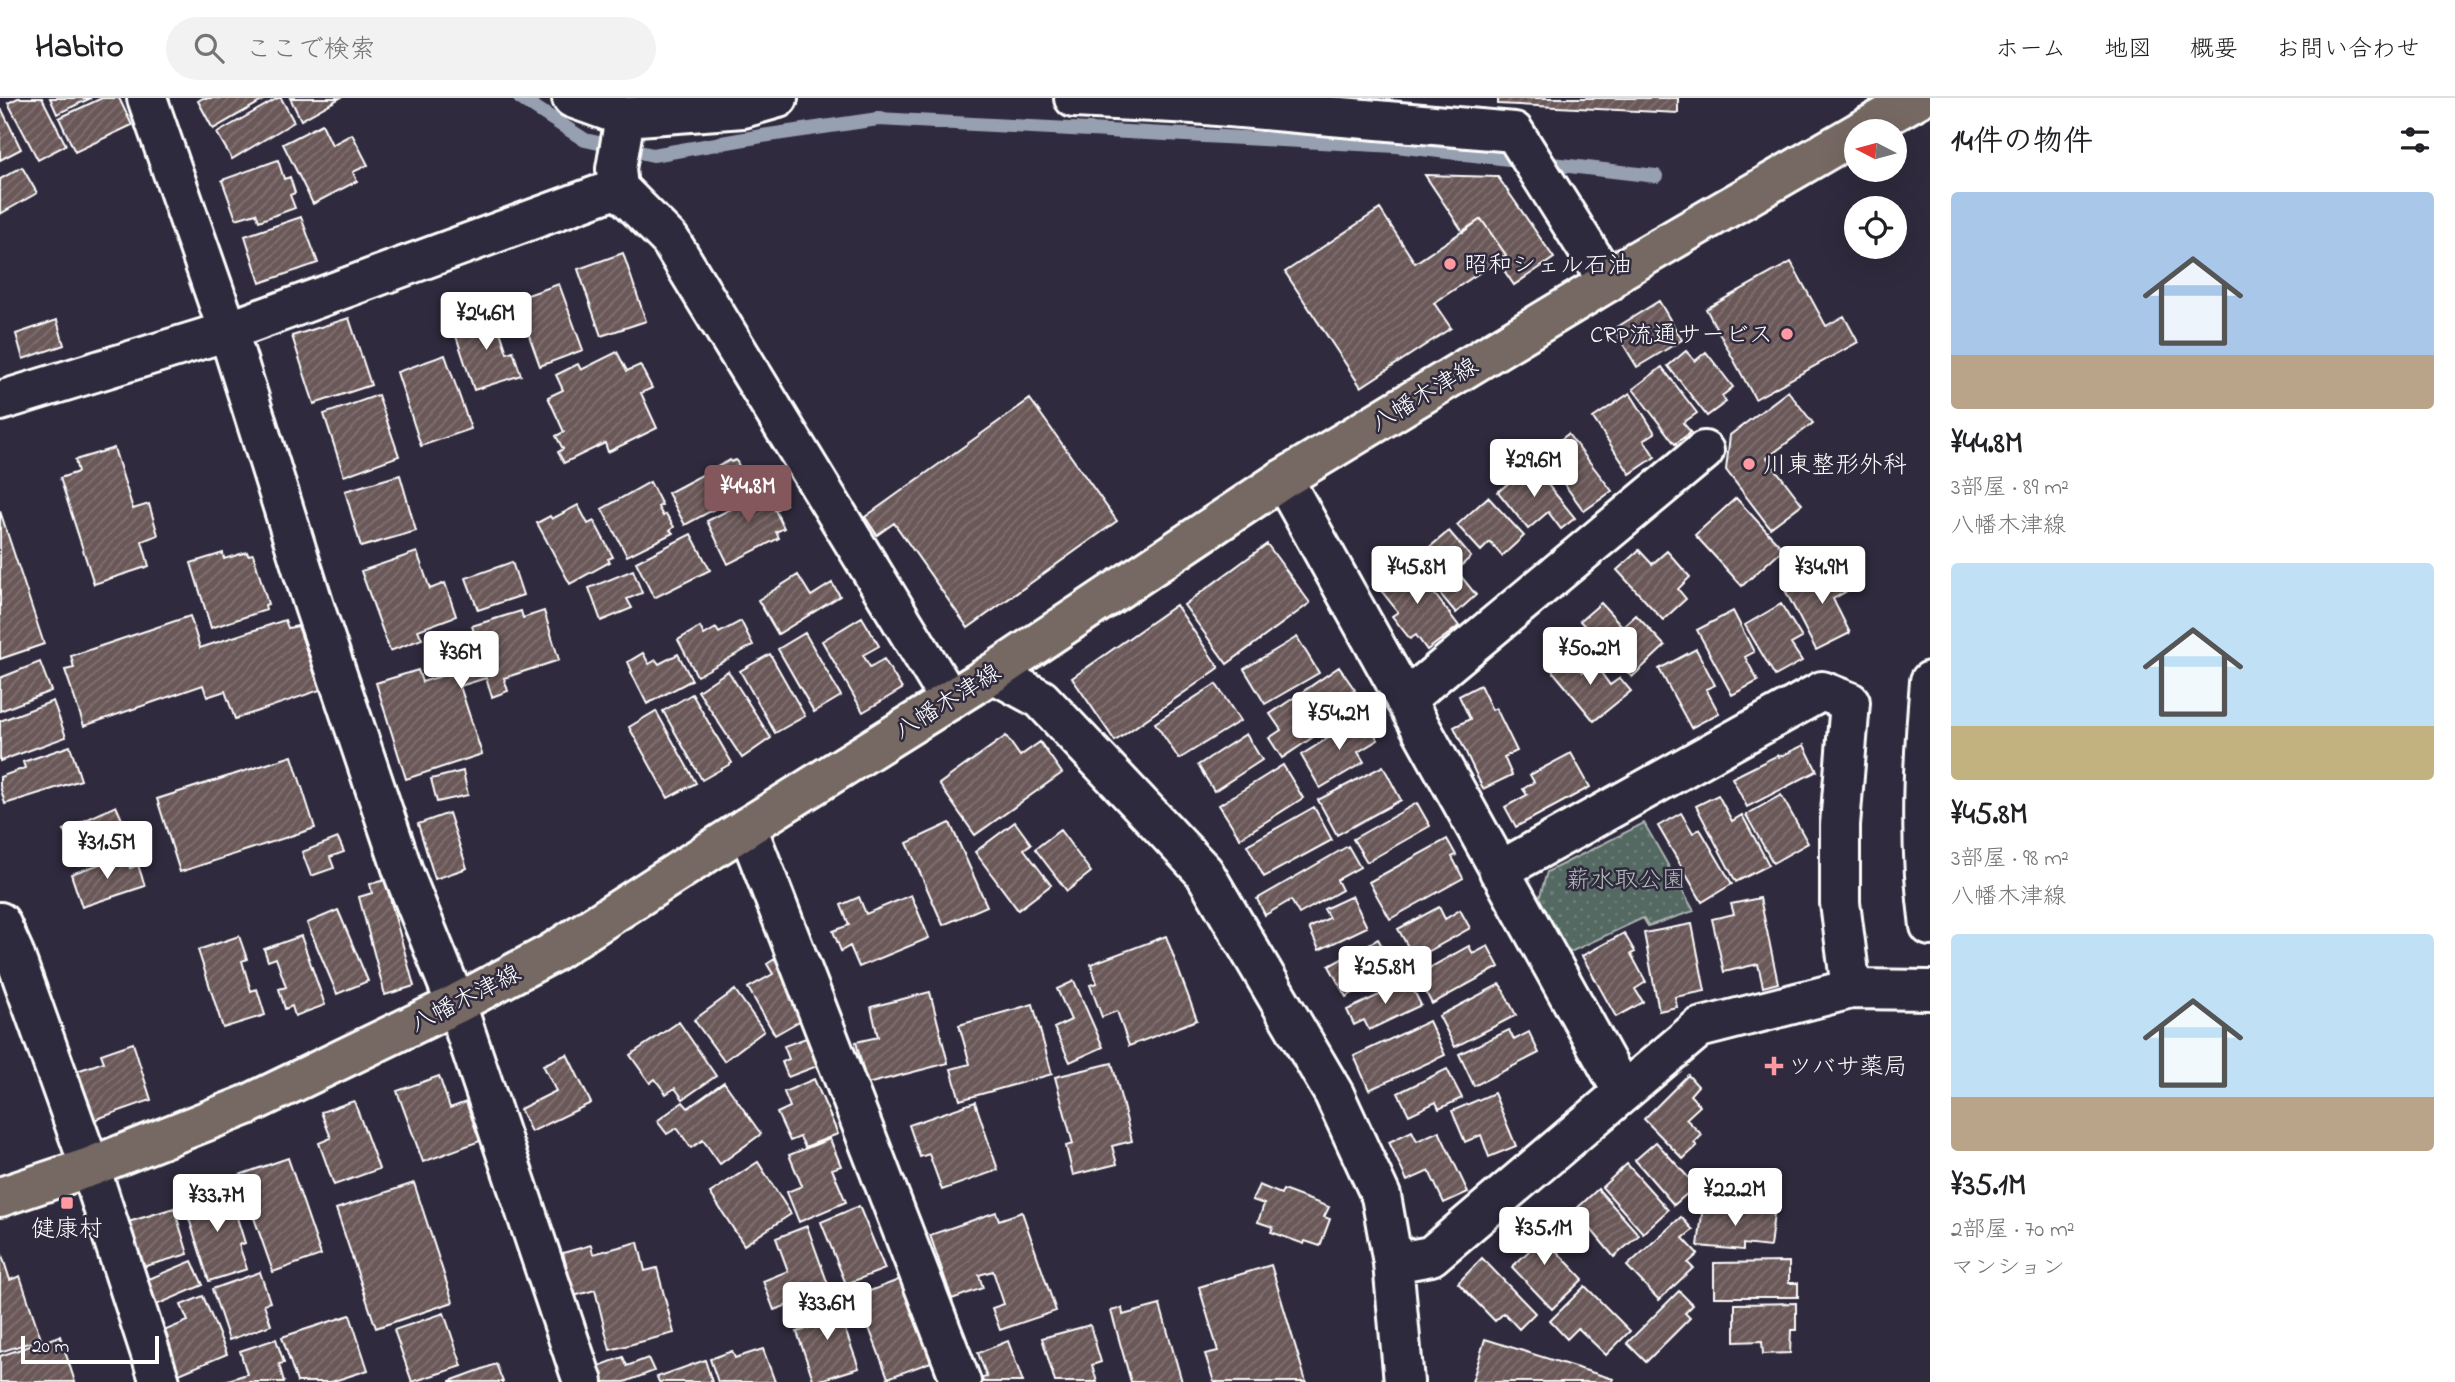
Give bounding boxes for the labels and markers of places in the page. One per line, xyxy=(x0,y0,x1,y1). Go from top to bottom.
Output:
place label: 昭和シェル石油 xyxy=(1464,249,1632,284)
marker: 昭和シェル石油 xyxy=(1442,256,1458,272)
pin: ¥24.6M xyxy=(429,292,543,352)
place label: CRP流通サービス xyxy=(1590,319,1773,354)
marker: CRP流通サービス xyxy=(1779,326,1795,342)
pin: ¥29.6M xyxy=(1477,440,1591,499)
place label: 川東整形外科 xyxy=(1763,449,1907,484)
marker: 川東整形外科 xyxy=(1741,456,1757,472)
pin: ¥44.8M xyxy=(691,466,805,525)
pin: ¥45.8M xyxy=(1360,546,1474,606)
pin: ¥34.9M xyxy=(1765,546,1879,606)
pin: ¥50.2M xyxy=(1533,628,1647,687)
pin: ¥36M xyxy=(420,632,502,691)
pin: ¥54.2M xyxy=(1282,692,1396,752)
pin: ¥31.5M xyxy=(50,822,164,881)
pin: ¥25.8M xyxy=(1328,946,1442,1006)
place label: ツバサ薬局 xyxy=(1788,1051,1908,1086)
marker: ツバサ薬局 xyxy=(1766,1058,1782,1074)
pin: ¥22.2M xyxy=(1678,1168,1792,1228)
pin: ¥33.7M xyxy=(160,1174,274,1234)
marker: 健康村 xyxy=(59,1195,75,1211)
pin: ¥35.1M xyxy=(1487,1208,1601,1267)
place label: 健康村 xyxy=(31,1213,103,1248)
pin: ¥33.6M xyxy=(770,1282,884,1342)

